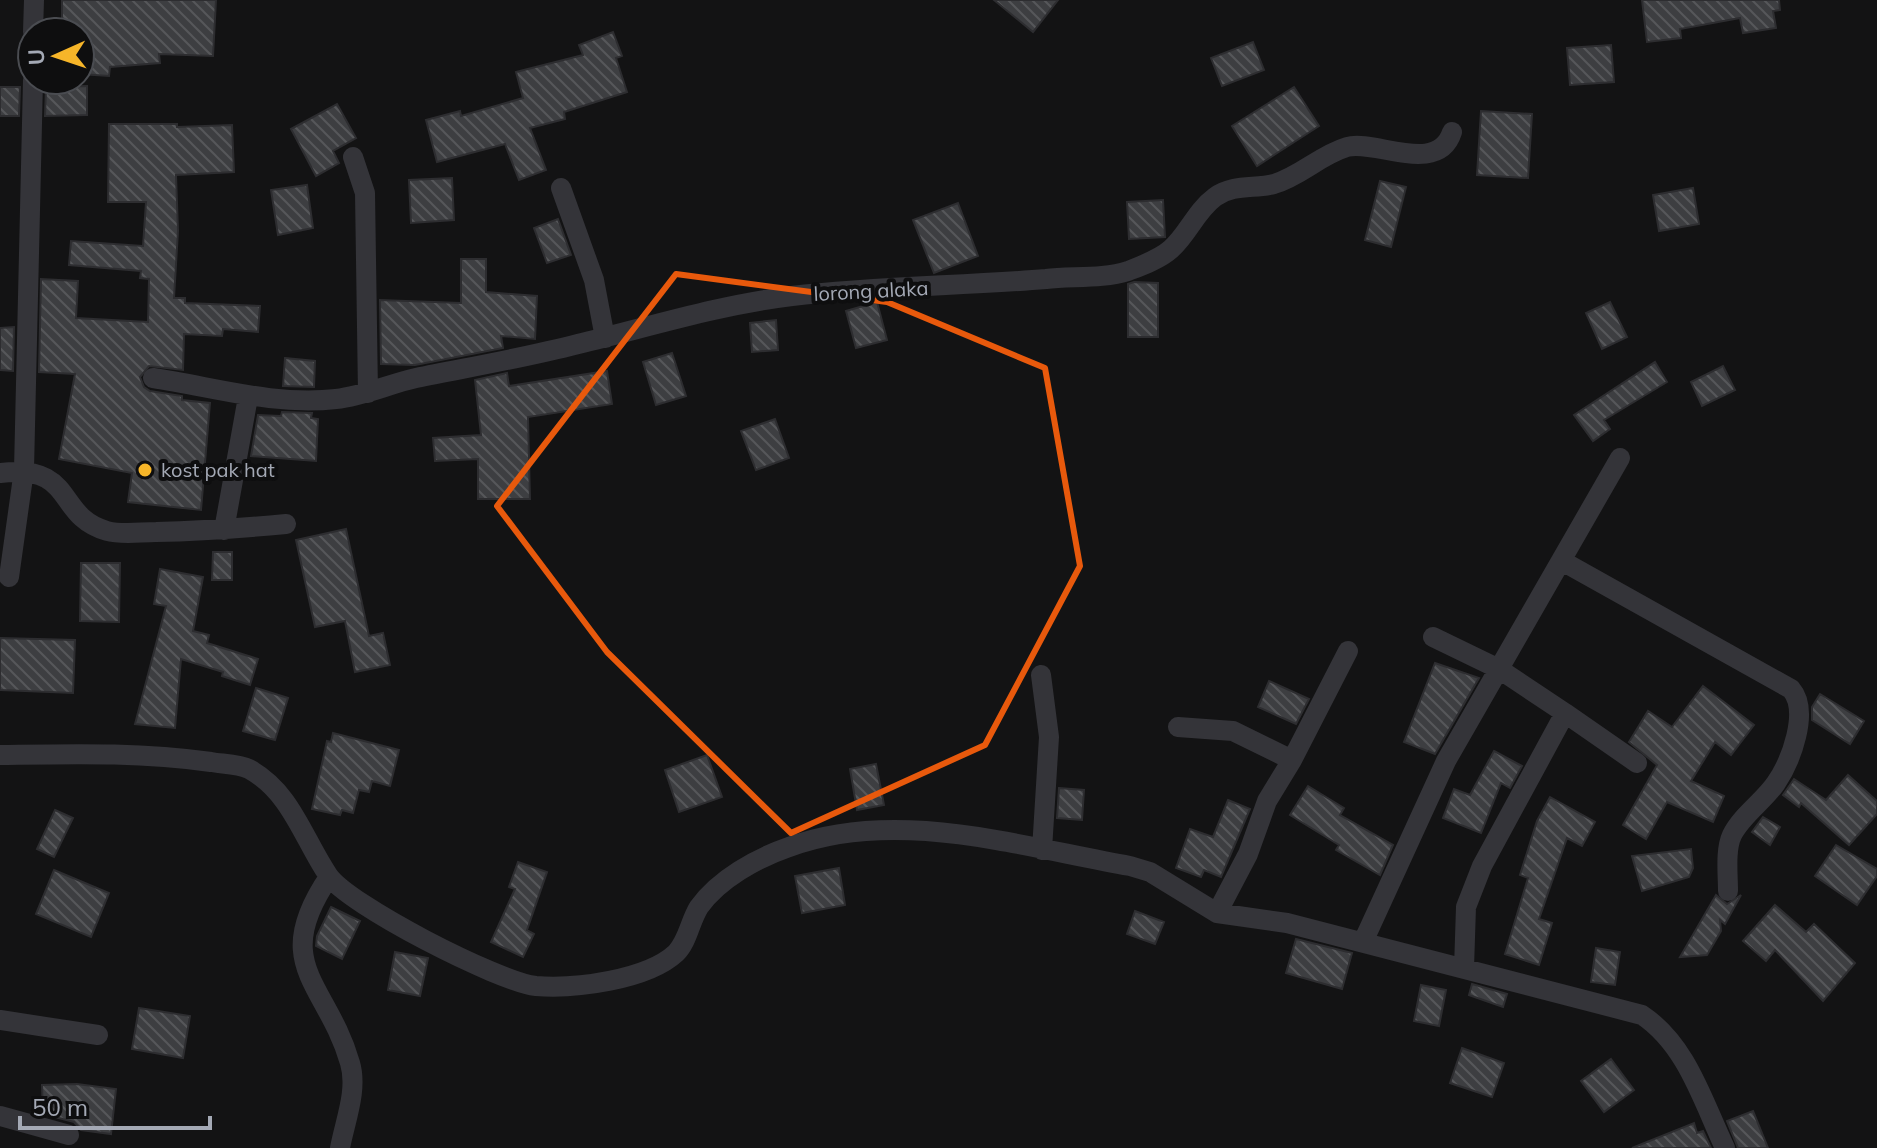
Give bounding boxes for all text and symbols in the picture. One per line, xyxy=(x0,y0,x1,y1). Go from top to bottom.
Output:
north arrow xyxy=(16,16,96,96)
text: U xyxy=(22,48,50,66)
street label: lorong alaka xyxy=(813,275,929,306)
place label: kost pak hat xyxy=(161,457,275,482)
marker: kost pak hat xyxy=(136,461,154,479)
scale bar xyxy=(20,1080,210,1130)
text: 50 m xyxy=(32,1092,88,1122)

